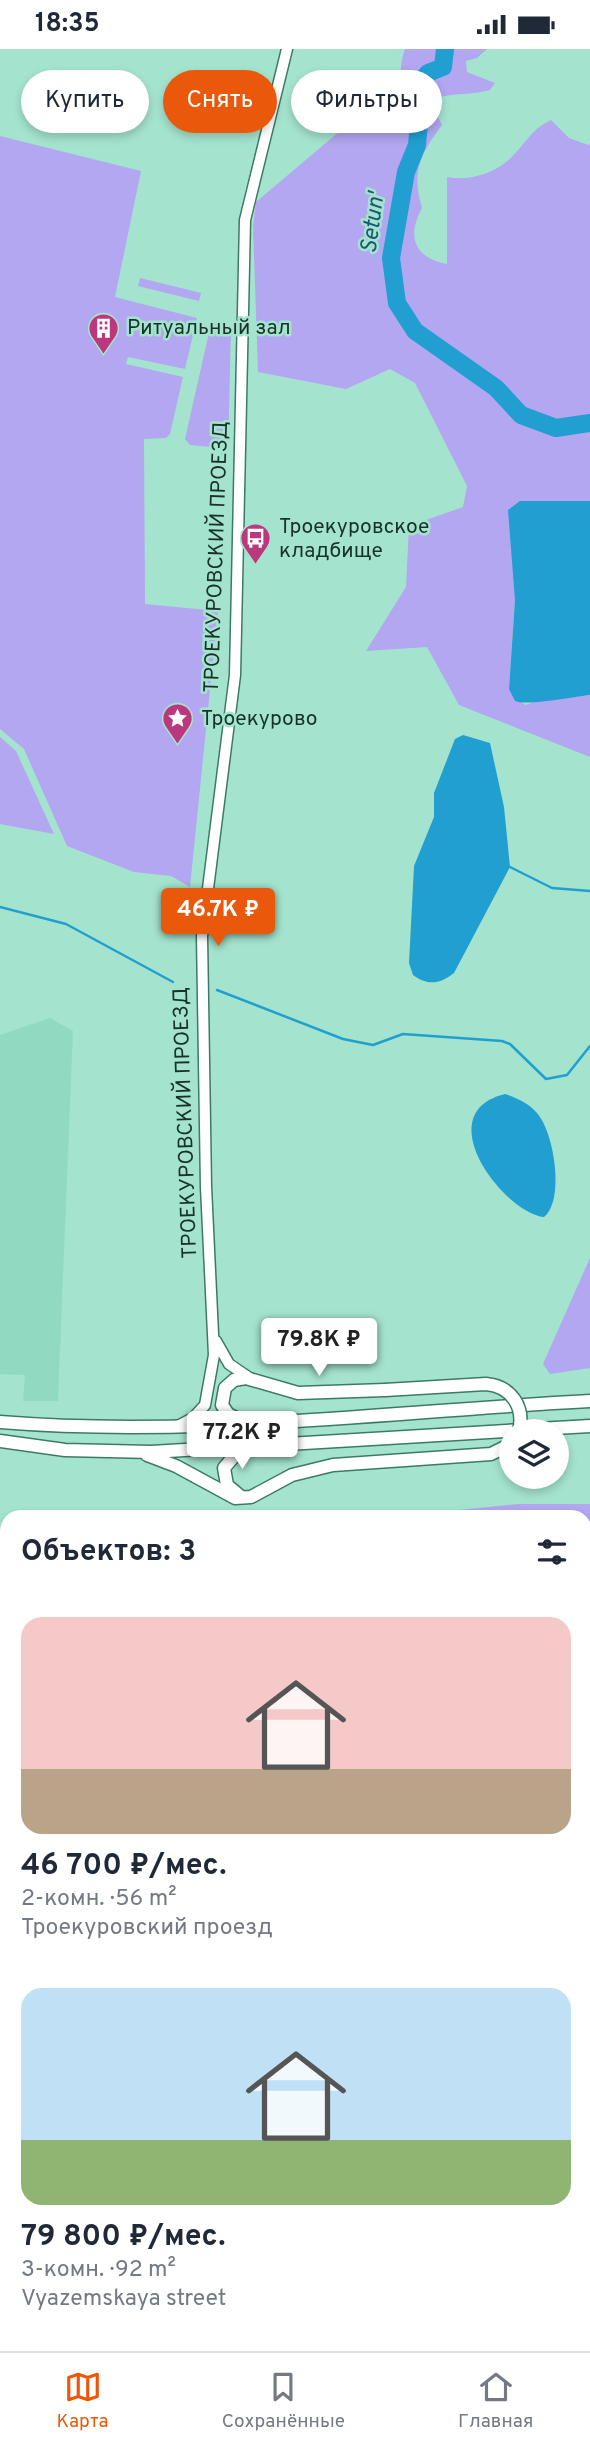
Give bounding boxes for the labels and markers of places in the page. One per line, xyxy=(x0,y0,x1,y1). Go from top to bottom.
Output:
building icon: Ритуальный зал xyxy=(87,311,121,355)
place label: Ритуальный зал xyxy=(127,315,291,342)
place label: Троекуровское кладбище xyxy=(279,514,429,565)
bus stop icon: Троекуровское кладбище xyxy=(239,522,273,566)
place icon: Троекурово xyxy=(161,702,195,746)
place label: Троекурово xyxy=(201,706,317,733)
pin: 46.7K ₽ xyxy=(153,888,283,948)
pin: 79.8K ₽ xyxy=(254,1319,384,1378)
pin: 77.2K ₽ xyxy=(177,1411,307,1471)

